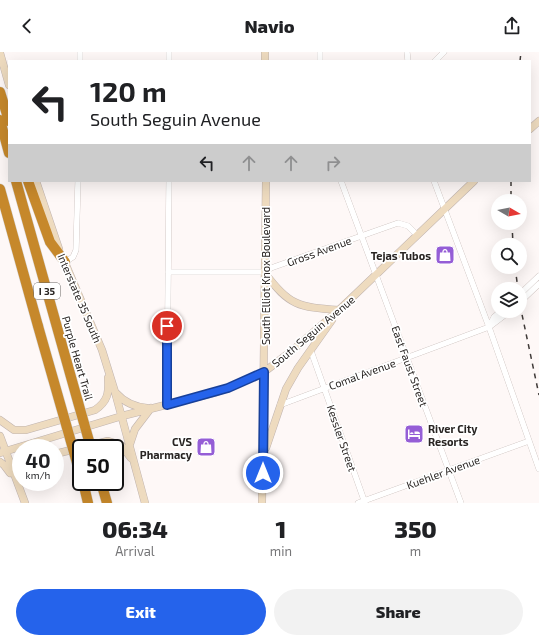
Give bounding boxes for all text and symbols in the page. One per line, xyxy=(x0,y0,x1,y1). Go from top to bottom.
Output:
icon: back xyxy=(16,15,38,37)
text: Navio xyxy=(244,15,295,37)
icon: share xyxy=(501,15,523,37)
text: 120 m xyxy=(90,74,167,108)
icon: left xyxy=(24,76,76,128)
text: South Seguin Avenue xyxy=(90,108,261,130)
icon: left xyxy=(196,152,218,174)
icon: ahead xyxy=(238,152,260,174)
icon: ahead xyxy=(280,152,302,174)
icon: right xyxy=(322,152,344,174)
north arrow xyxy=(491,194,527,230)
map controls xyxy=(491,194,527,318)
street label: South Elliot Knox Boulevard xyxy=(259,207,272,345)
street label: Gross Avenue xyxy=(285,233,353,269)
button: search xyxy=(491,238,527,274)
shop icon: Tejas Tubos xyxy=(434,244,456,266)
place label: Tejas Tubos xyxy=(371,249,431,263)
street label: Interstate 35 South xyxy=(55,251,105,345)
button: layers xyxy=(491,282,527,318)
road number: I 35 xyxy=(34,283,60,299)
street label: South Seguin Avenue xyxy=(269,292,357,370)
pin xyxy=(150,309,184,343)
street label: Purple Heart Trail xyxy=(60,314,96,402)
icon: arrive xyxy=(156,315,178,337)
street label: East Faust Street xyxy=(389,324,431,408)
street label: Comal Avenue xyxy=(327,356,397,392)
street label: Kessler Street xyxy=(324,403,360,473)
place label: River City Resorts xyxy=(428,422,478,448)
hotel icon: River City Resorts xyxy=(403,423,425,445)
place label: CVS Pharmacy xyxy=(140,435,193,462)
shop icon: CVS Pharmacy xyxy=(195,436,217,458)
speed limit sign: 50 xyxy=(72,439,124,491)
text: 40 xyxy=(25,448,51,472)
position arrow xyxy=(242,452,284,494)
street label: Kuehler Avenue xyxy=(404,453,482,491)
text: km/h xyxy=(26,469,50,481)
text: 06:34 xyxy=(102,514,168,543)
text: 1 xyxy=(276,514,286,543)
text: 350 xyxy=(394,514,437,543)
text: Arrival xyxy=(115,543,155,559)
text: min xyxy=(270,543,292,559)
text: m xyxy=(410,543,421,559)
button: Exit xyxy=(16,589,266,635)
button: Share xyxy=(274,589,523,635)

